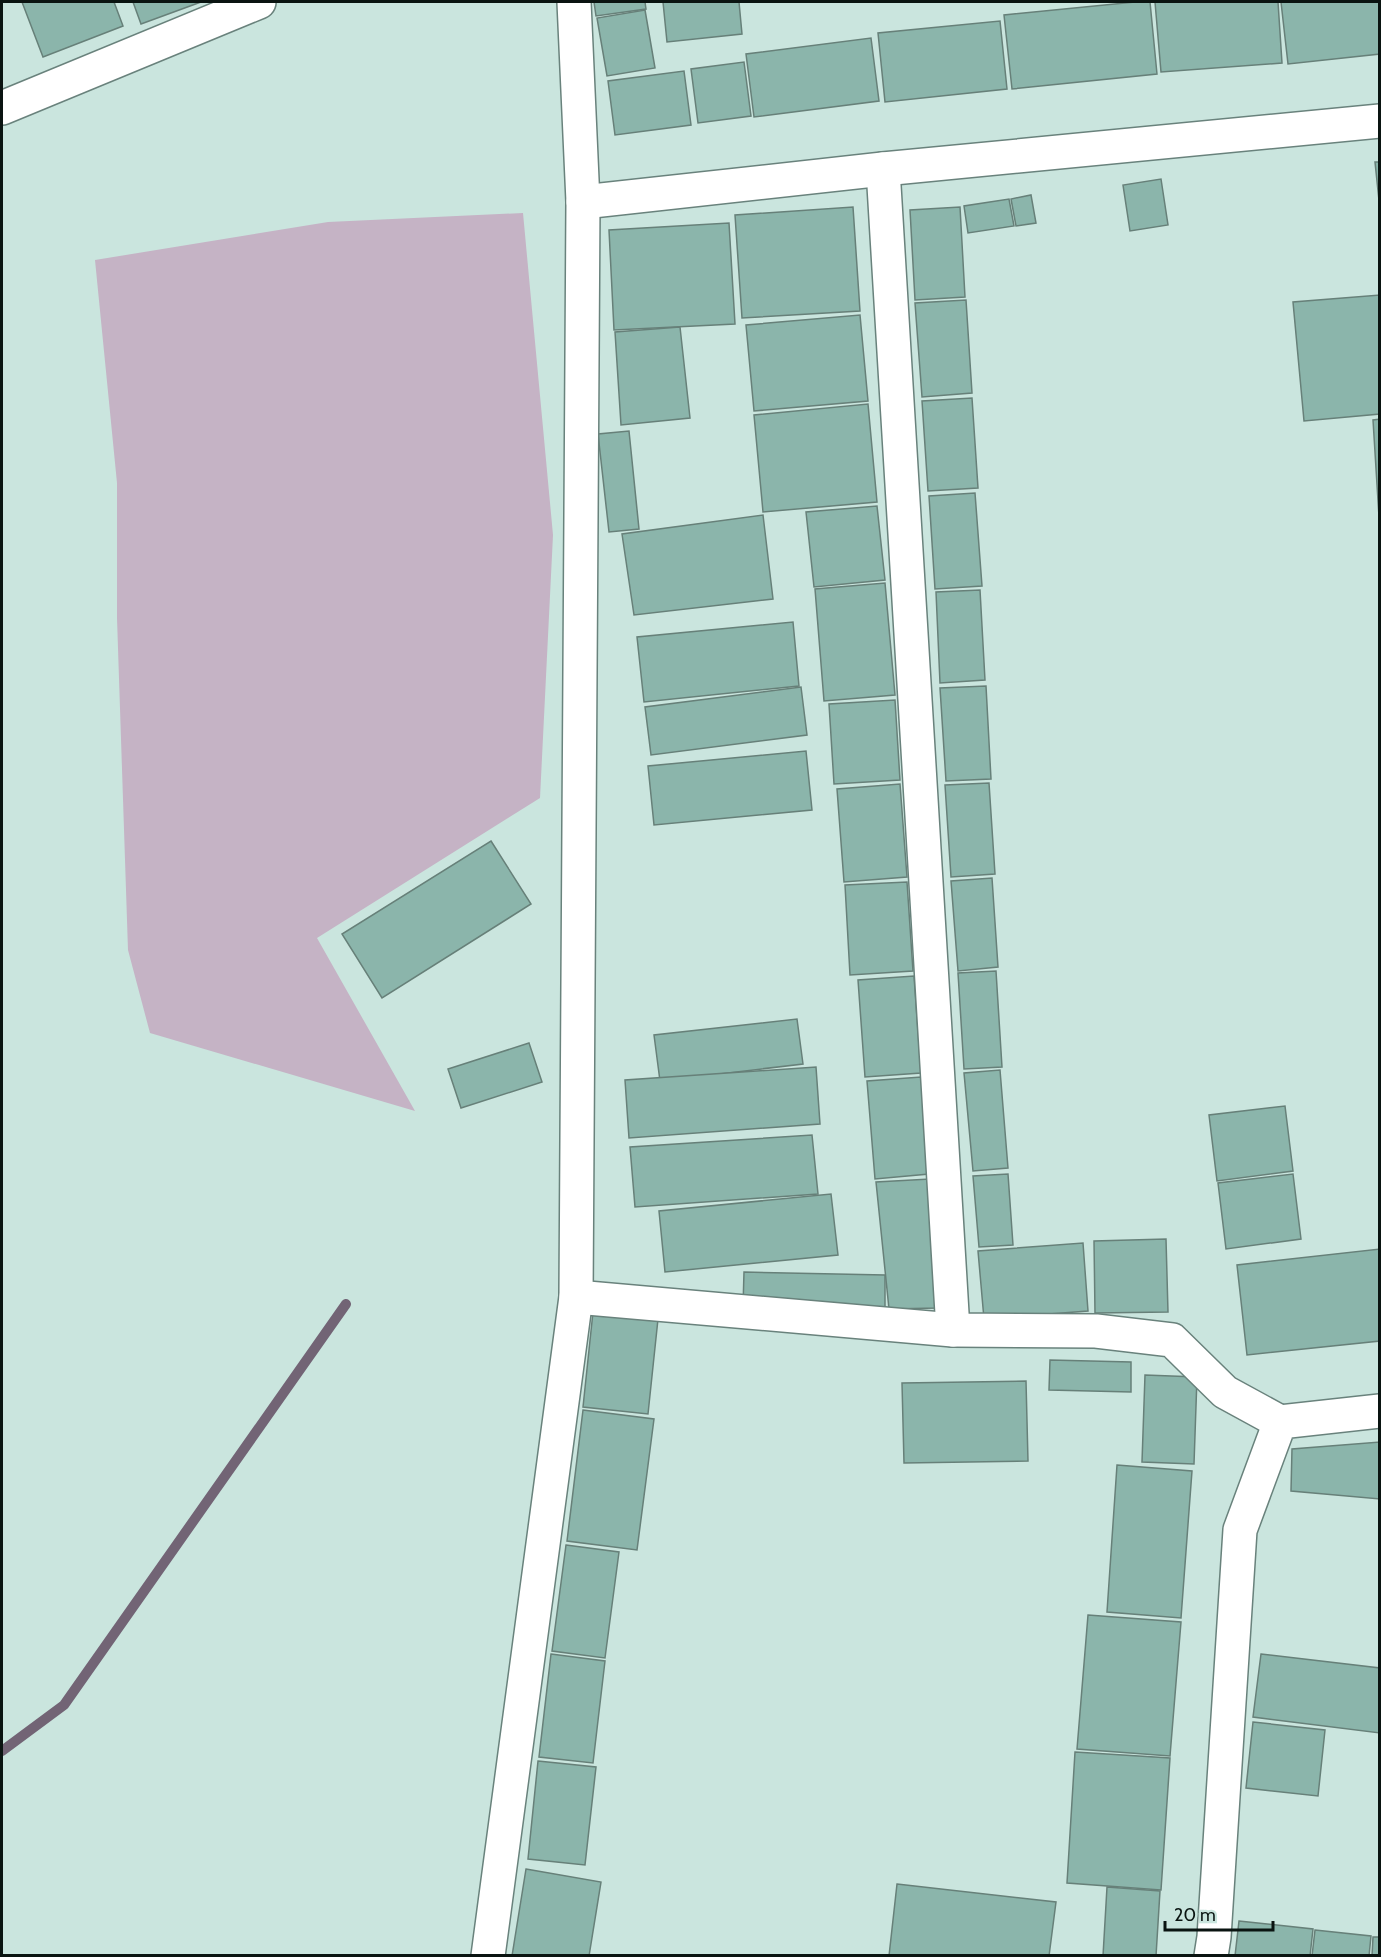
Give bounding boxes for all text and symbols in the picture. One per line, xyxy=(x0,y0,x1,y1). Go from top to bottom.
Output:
scale bar xyxy=(1165,1894,1273,1932)
text: 20 m xyxy=(1174,1904,1216,1926)

